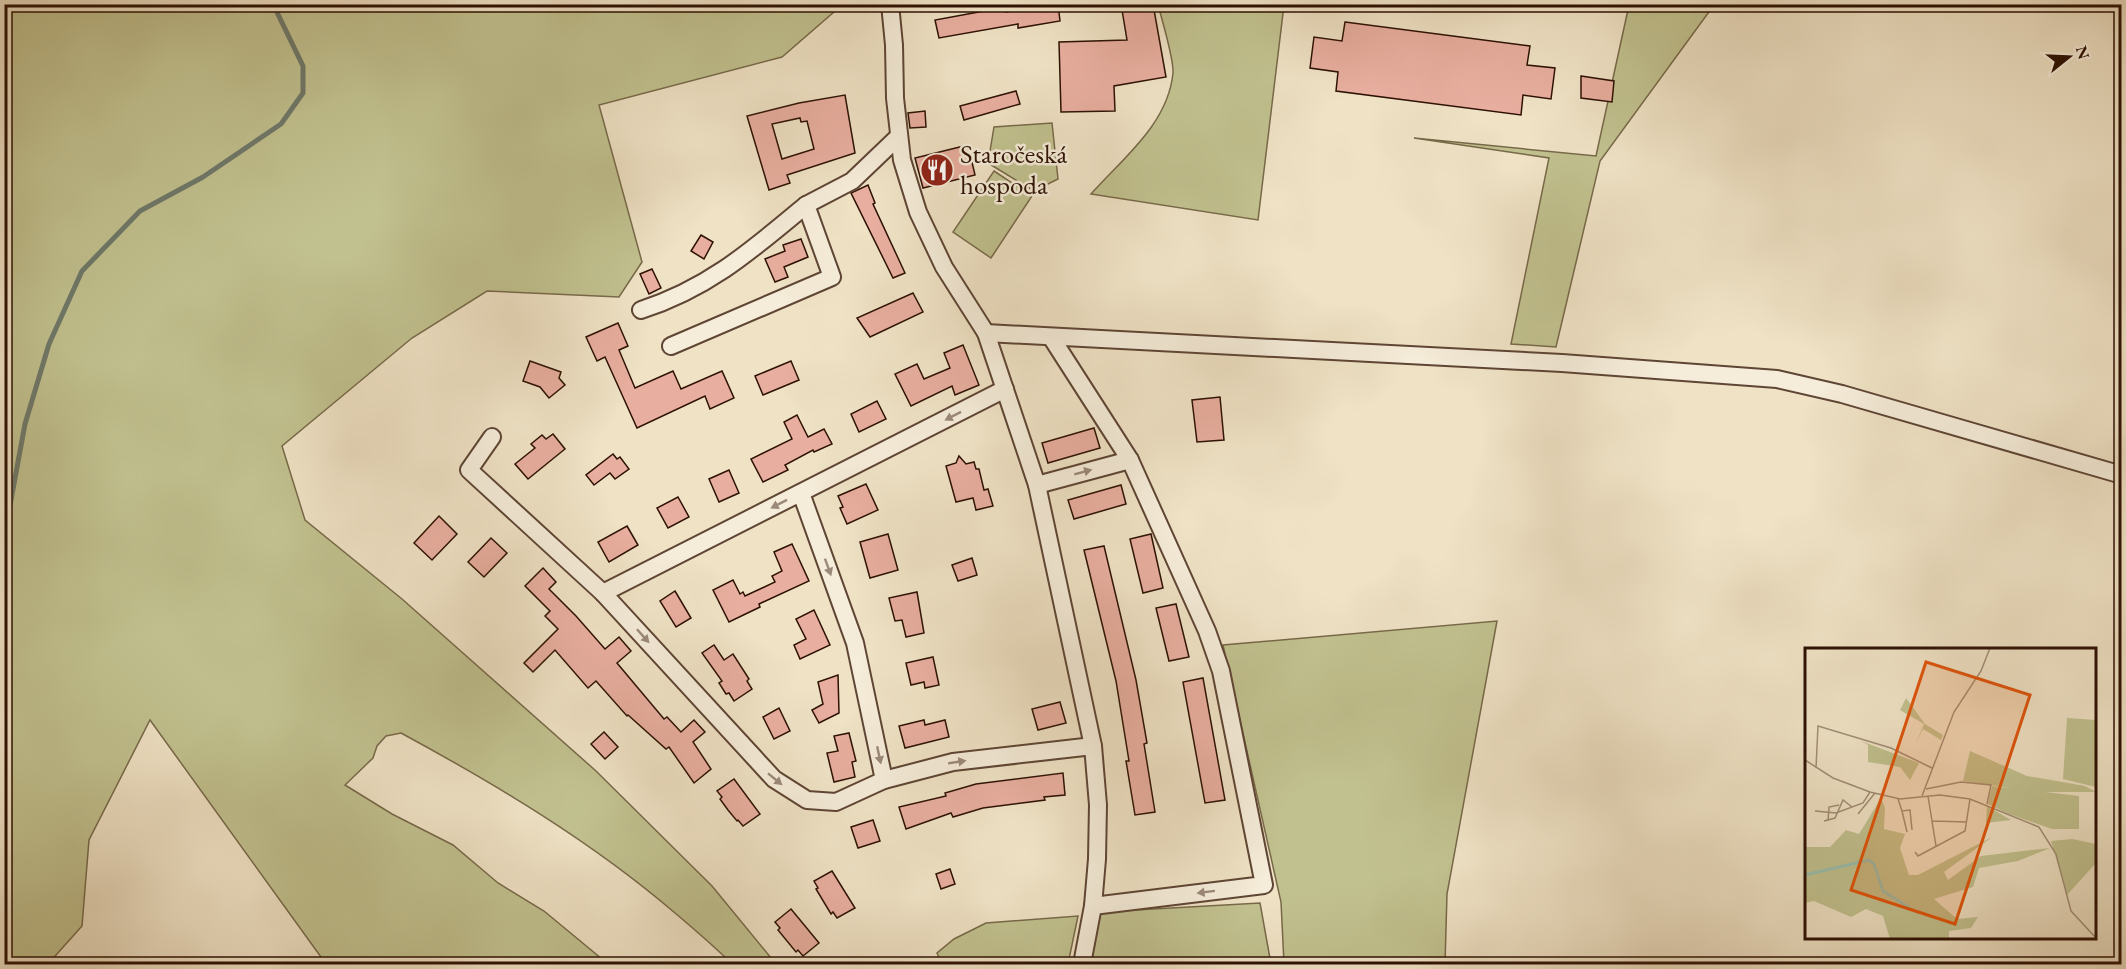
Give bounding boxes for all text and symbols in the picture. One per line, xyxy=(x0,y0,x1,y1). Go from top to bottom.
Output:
north arrow xyxy=(2039,27,2099,87)
text: N xyxy=(2071,43,2095,62)
place label: Staročeská hospoda xyxy=(960,136,1068,202)
restaurant icon: Staročeská hospoda xyxy=(919,152,955,188)
one-way arrow xyxy=(944,410,962,420)
one-way arrow xyxy=(1074,467,1093,477)
one-way arrow xyxy=(770,498,788,508)
one-way arrow xyxy=(823,559,833,577)
one-way arrow xyxy=(636,628,649,643)
inset map xyxy=(1805,648,2096,939)
one-way arrow xyxy=(875,746,884,765)
one-way arrow xyxy=(947,757,966,766)
one-way arrow xyxy=(767,772,783,785)
one-way arrow xyxy=(1196,888,1215,897)

